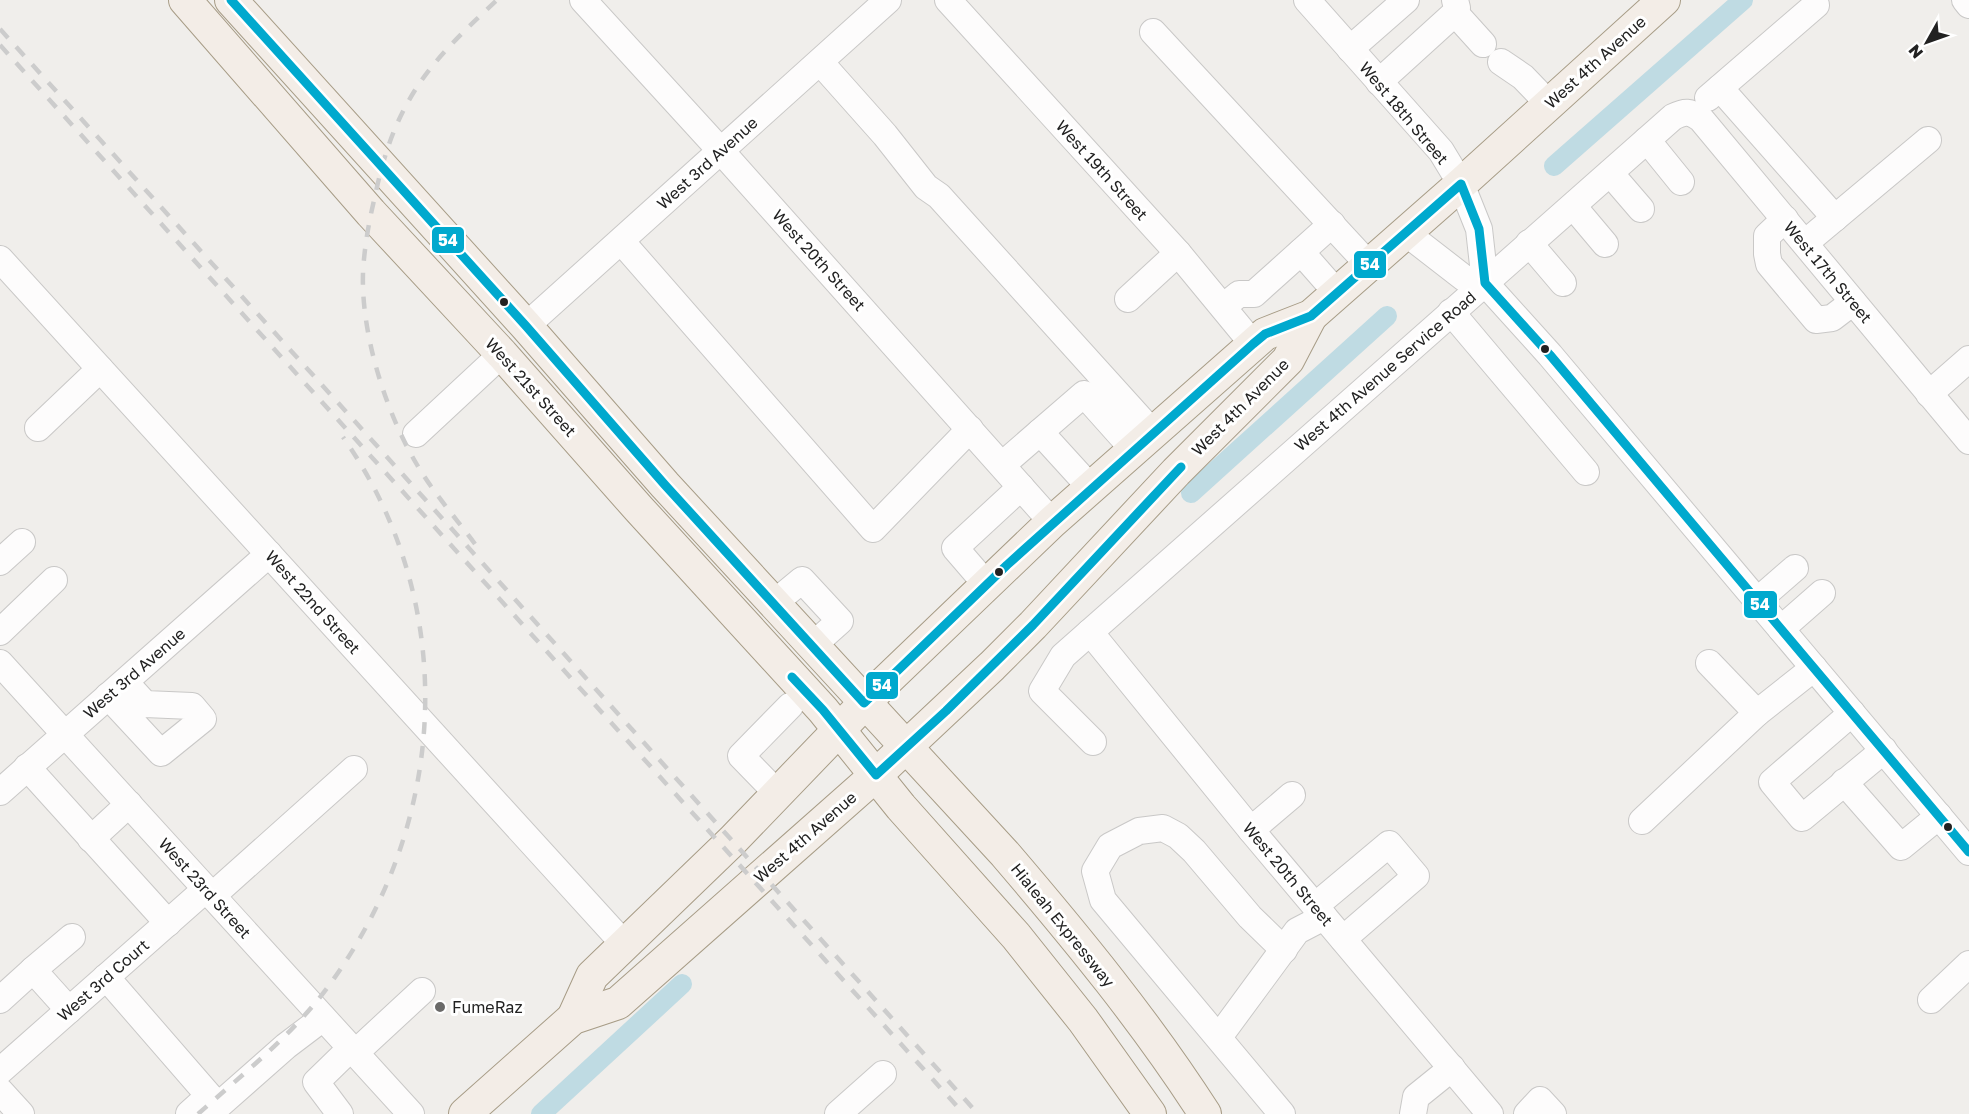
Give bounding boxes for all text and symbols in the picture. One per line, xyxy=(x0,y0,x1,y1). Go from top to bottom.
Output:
street label: West 4th Avenue xyxy=(1540,11,1650,113)
north arrow xyxy=(1897,12,1957,72)
text: N xyxy=(1904,41,1927,63)
street label: West 18th Street xyxy=(1355,58,1453,168)
street label: West 3rd Avenue xyxy=(653,113,761,213)
street label: West 19th Street xyxy=(1052,116,1152,224)
street label: West 20th Street xyxy=(768,205,870,315)
street label: West 17th Street xyxy=(1780,217,1876,327)
line badge: 54 xyxy=(431,226,465,254)
text: 54 xyxy=(438,230,458,250)
line badge: 54 xyxy=(1353,250,1387,279)
text: 54 xyxy=(1360,254,1380,274)
street label: West 4th Avenue Service Road xyxy=(1290,287,1480,455)
unlabelled marker xyxy=(498,296,510,308)
street label: West 21st Street xyxy=(481,333,581,441)
unlabelled marker xyxy=(1539,343,1551,355)
street label: West 4th Avenue xyxy=(1187,354,1293,460)
street label: West 22nd Street xyxy=(261,546,365,658)
unlabelled marker xyxy=(993,566,1005,578)
line badge: 54 xyxy=(1743,590,1778,619)
text: 54 xyxy=(1750,594,1770,614)
street label: West 3rd Avenue xyxy=(79,623,189,723)
line badge: 54 xyxy=(865,671,899,700)
text: 54 xyxy=(872,675,892,695)
street label: West 4th Avenue xyxy=(750,787,860,887)
street label: West 20th Street xyxy=(1239,818,1337,930)
unlabelled marker xyxy=(1942,821,1954,833)
street label: West 23rd Street xyxy=(154,833,256,943)
street label: Hialeah Expressway xyxy=(1007,859,1119,991)
street label: West 3rd Court xyxy=(53,935,153,1025)
place label: FumeRaz xyxy=(452,997,523,1017)
marker: FumeRaz xyxy=(433,1000,447,1014)

